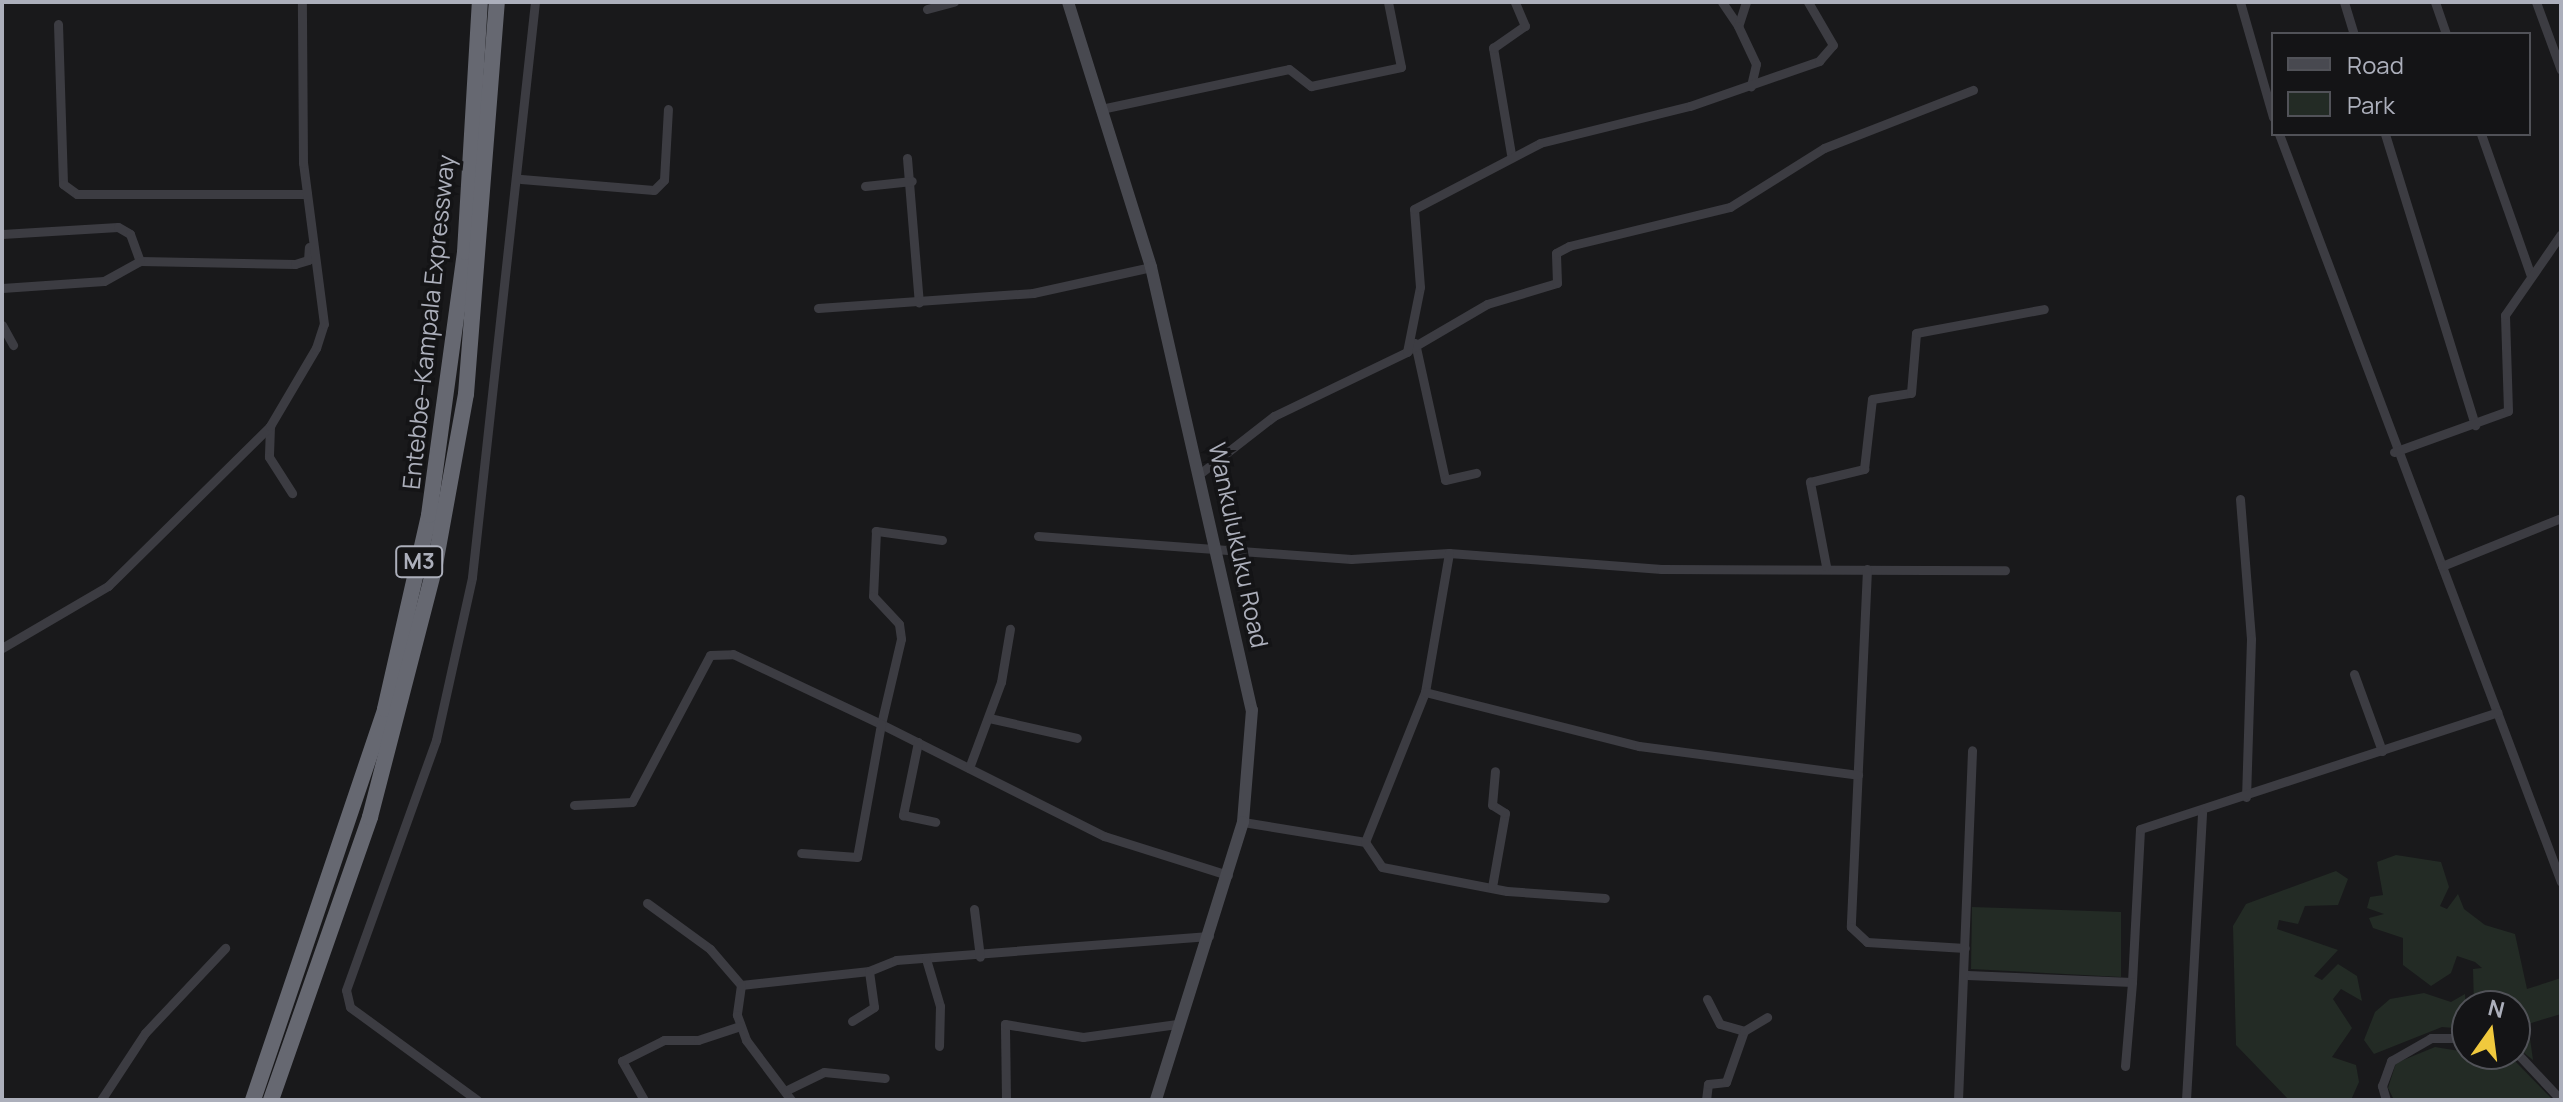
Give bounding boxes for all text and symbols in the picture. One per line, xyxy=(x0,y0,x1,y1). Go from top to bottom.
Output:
legend xyxy=(2271,32,2531,136)
text: Road xyxy=(2347,48,2404,81)
text: Park xyxy=(2347,88,2395,121)
street label: Entebbe–Kampala Expressway xyxy=(396,153,460,491)
street label: Wankulukuku Road xyxy=(1203,440,1275,650)
road number: M3 xyxy=(395,544,443,580)
north arrow xyxy=(2451,990,2531,1070)
text: N xyxy=(2485,992,2508,1025)

